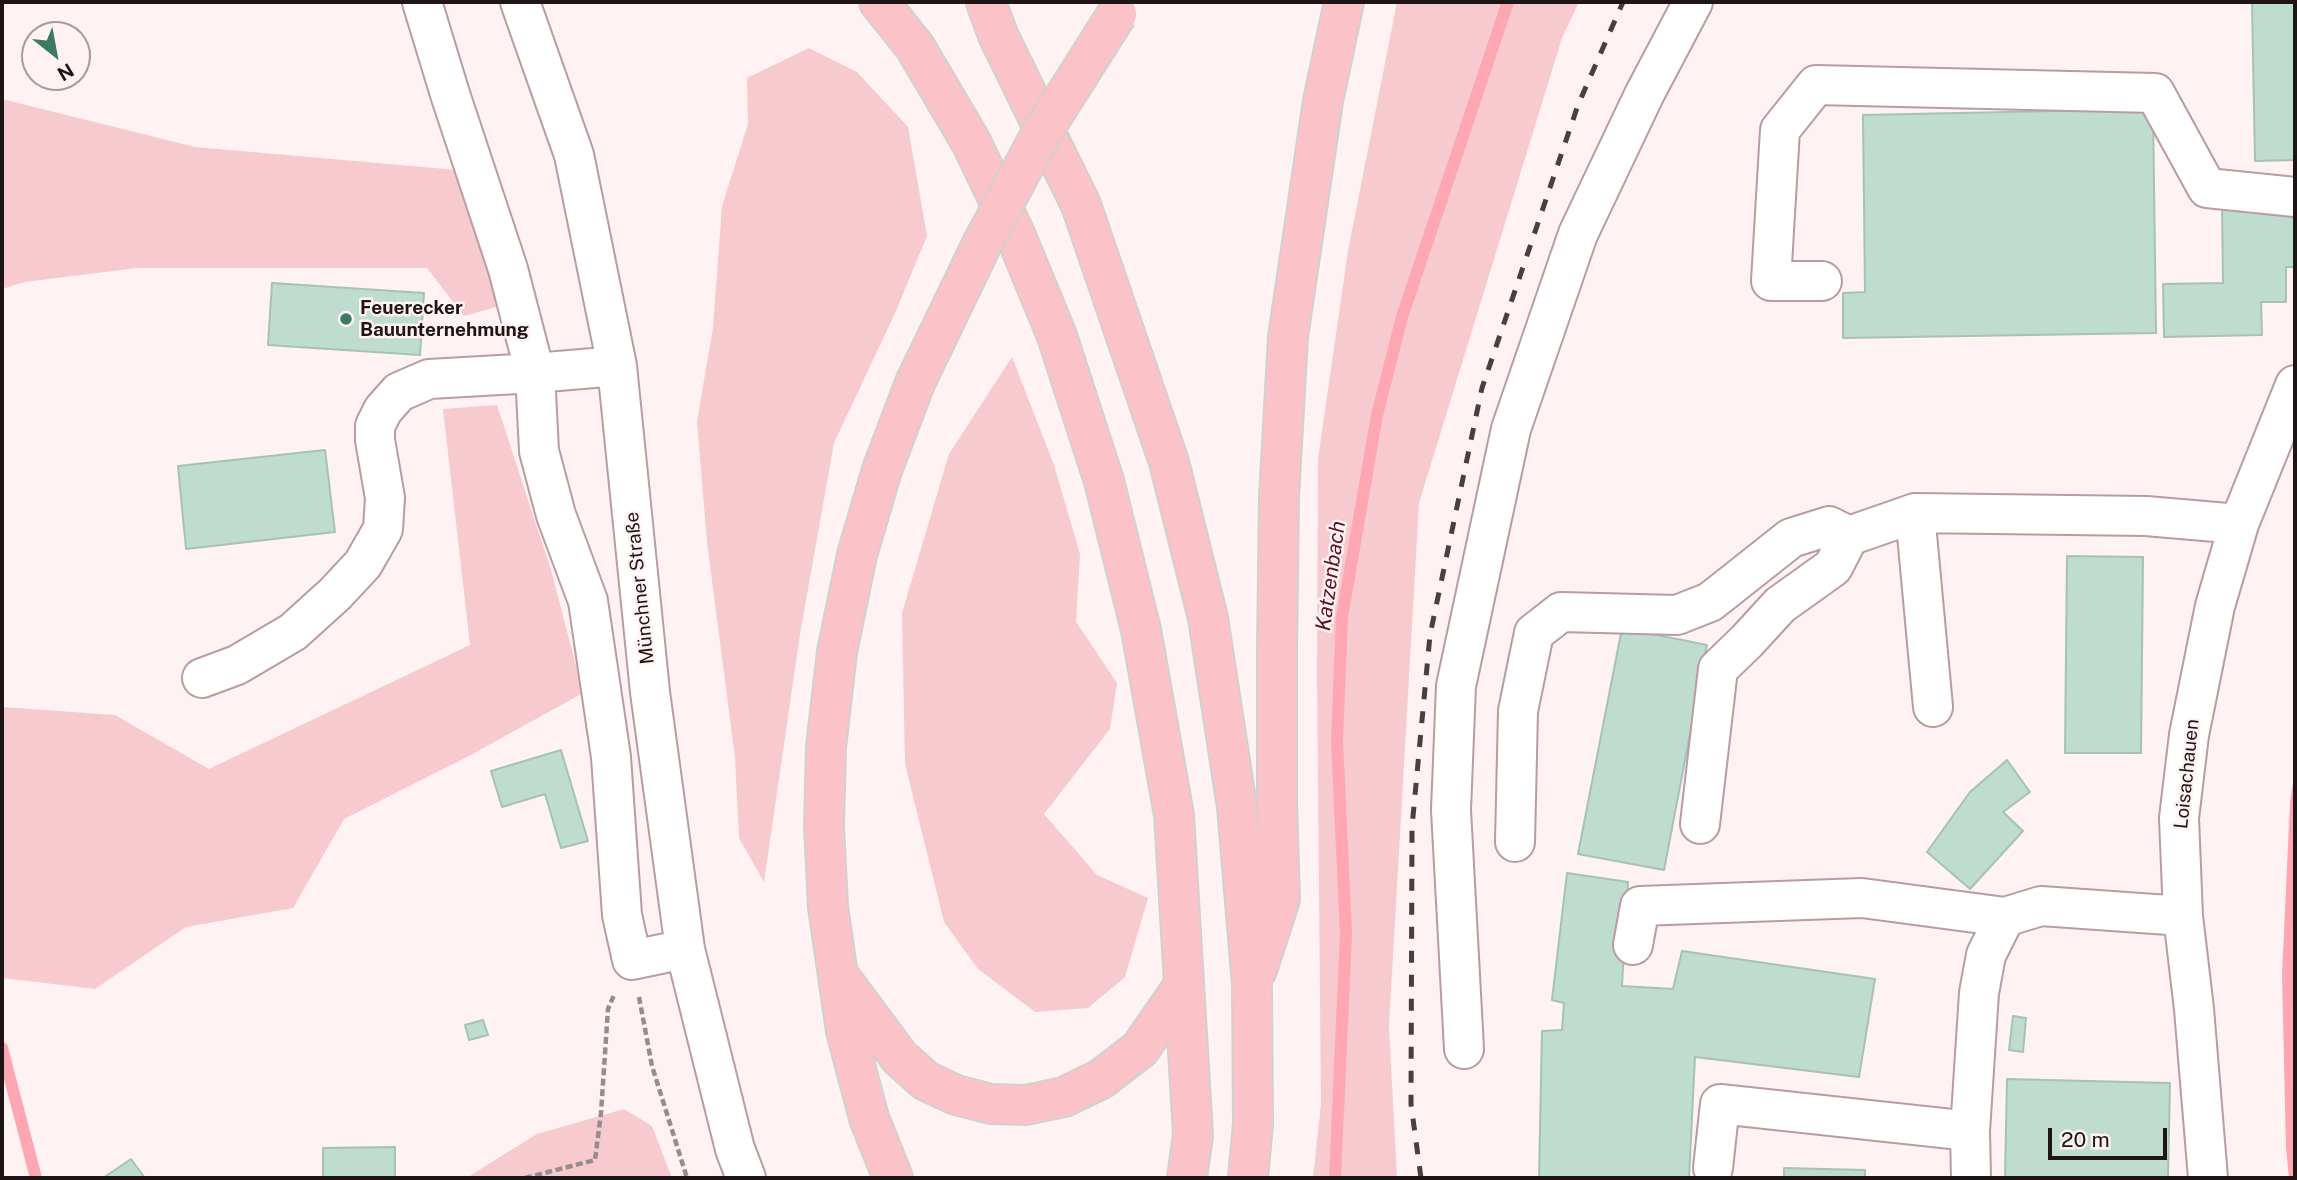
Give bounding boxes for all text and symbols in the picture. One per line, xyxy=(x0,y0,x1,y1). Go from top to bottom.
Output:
north arrow xyxy=(21,21,91,91)
text: N xyxy=(54,59,78,86)
place label: Feuerecker Bauunternehmung xyxy=(360,297,529,341)
marker: Feuerecker Bauunternehmung xyxy=(338,311,354,327)
street label: Münchner Straße xyxy=(621,511,659,665)
water label: Katzenbach xyxy=(1311,519,1351,633)
street label: Loisachauen xyxy=(2170,718,2204,830)
scale bar xyxy=(2052,1114,2171,1158)
text: 20 m xyxy=(2061,1127,2110,1152)

